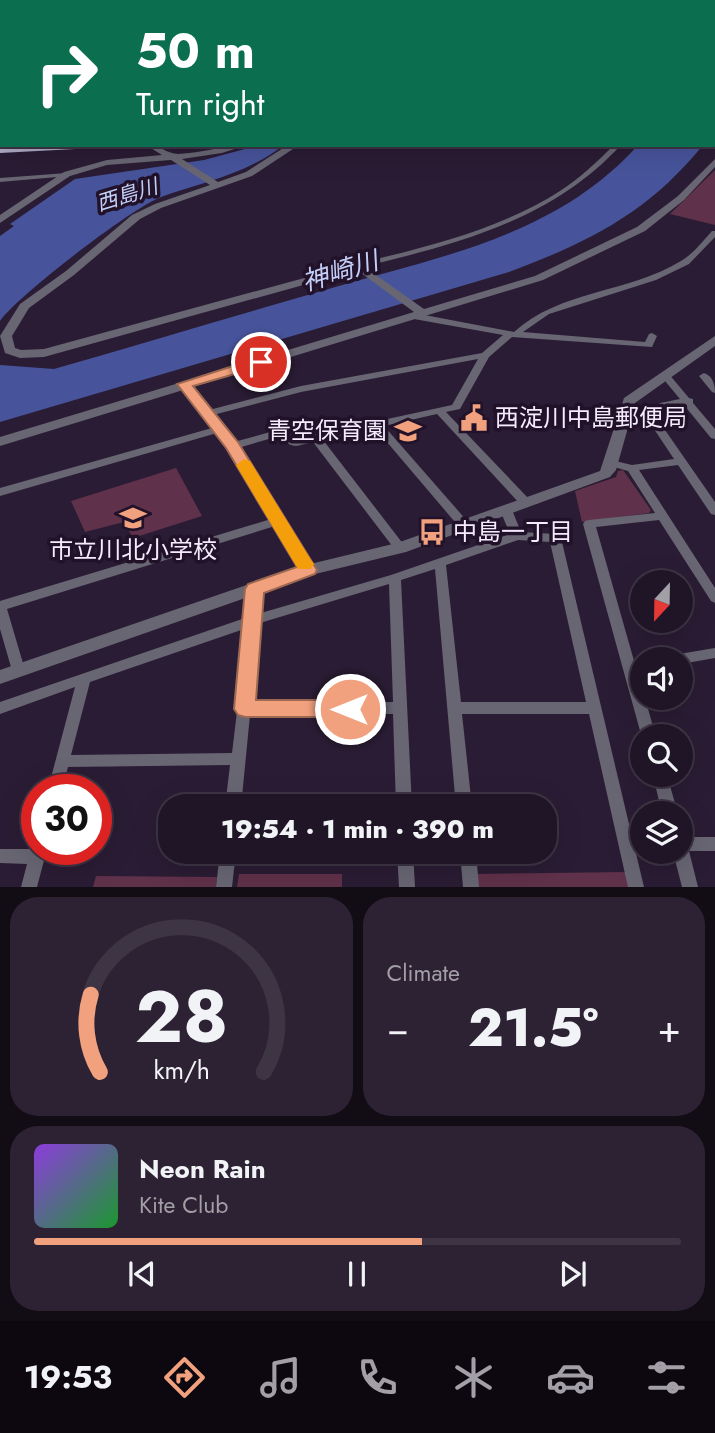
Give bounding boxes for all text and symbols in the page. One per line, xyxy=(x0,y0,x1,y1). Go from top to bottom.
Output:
text: 50 m xyxy=(136,16,255,86)
icon: right xyxy=(21,28,112,119)
text: Turn right xyxy=(136,81,265,127)
water label: 西島川 xyxy=(92,171,163,219)
water label: 神崎川 xyxy=(297,241,386,301)
pin xyxy=(231,332,291,392)
icon: arrive xyxy=(242,343,280,381)
place label: 西淀川中島郵便局 xyxy=(495,400,687,435)
public building icon: 西淀川中島郵便局 xyxy=(459,403,489,433)
place label: 青空保育園 xyxy=(267,413,387,448)
school or university icon: 青空保育園 xyxy=(393,416,423,446)
school or university icon: 市立川北小学校 xyxy=(118,503,148,533)
place label: 中島一丁目 xyxy=(453,514,573,549)
bus stop icon: 中島一丁目 xyxy=(417,517,447,547)
place label: 市立川北小学校 xyxy=(49,532,217,567)
north arrow xyxy=(630,570,693,634)
map controls xyxy=(630,570,693,864)
button: sound xyxy=(630,647,693,710)
position arrow xyxy=(313,672,387,746)
button: search xyxy=(630,724,693,787)
speed limit sign: 30 xyxy=(21,774,112,865)
button: layers xyxy=(630,801,693,864)
text: 19:54 · 1 min · 390 m xyxy=(221,810,494,848)
text: Climate xyxy=(387,956,460,990)
text: 28 xyxy=(135,965,228,1070)
text: 21.5° xyxy=(468,990,599,1066)
text: − xyxy=(387,1001,409,1056)
text: + xyxy=(658,1001,681,1056)
text: km/h xyxy=(153,1052,210,1088)
text: Neon Rain xyxy=(139,1150,266,1188)
text: Kite Club xyxy=(139,1188,228,1222)
icon: previous xyxy=(123,1255,161,1293)
icon: pause xyxy=(338,1255,376,1293)
icon: next xyxy=(554,1255,592,1293)
icon: directions xyxy=(160,1353,209,1402)
icon: music xyxy=(256,1353,305,1402)
icon: phone xyxy=(353,1353,402,1402)
icon: climate xyxy=(449,1353,498,1402)
icon: car xyxy=(546,1353,595,1402)
icon: filters xyxy=(642,1353,691,1402)
text: 19:53 xyxy=(24,1354,112,1400)

